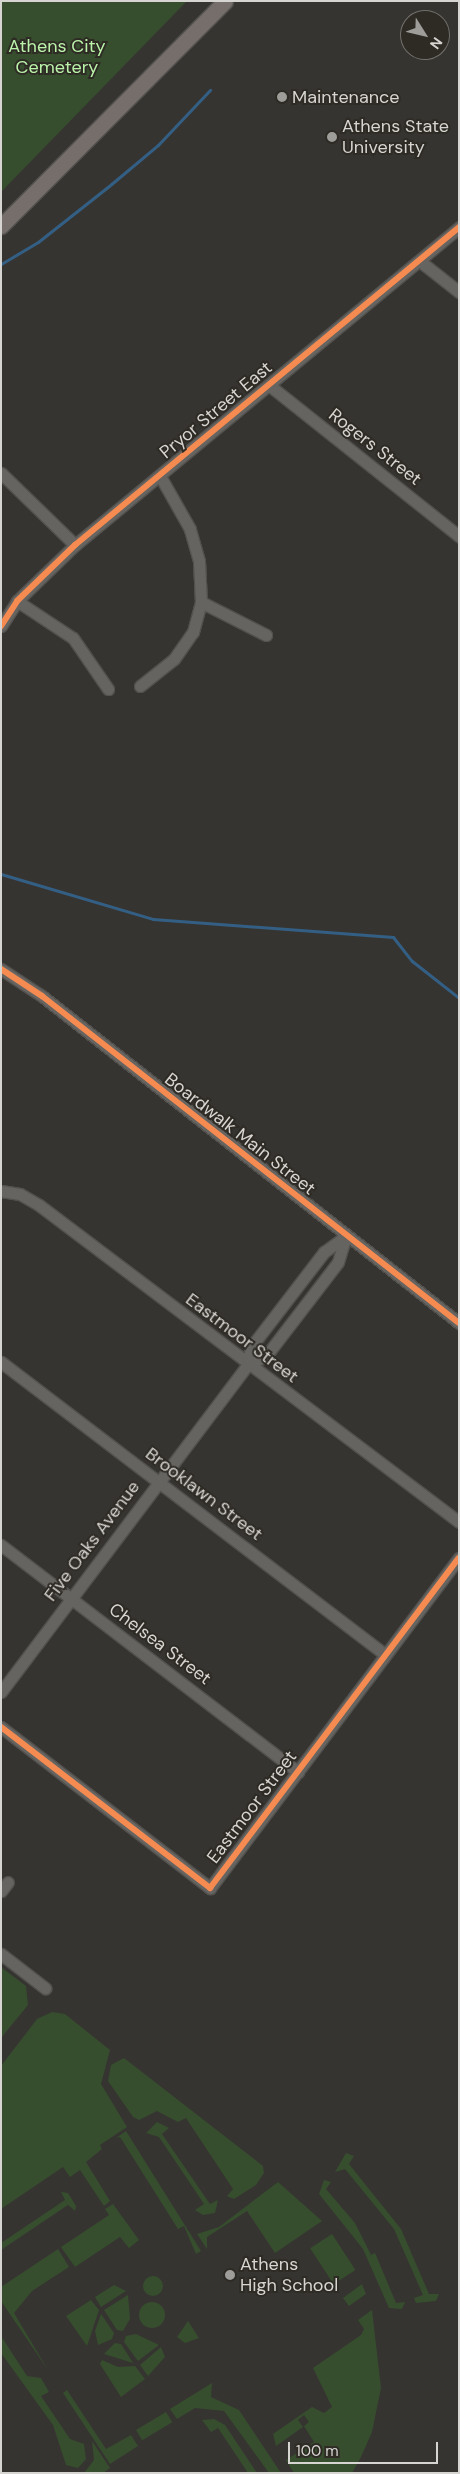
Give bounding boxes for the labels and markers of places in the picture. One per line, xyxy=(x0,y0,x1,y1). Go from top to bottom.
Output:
place label: Maintenance xyxy=(292,86,400,108)
marker: Maintenance xyxy=(276,91,288,103)
place label: Athens State University xyxy=(342,116,449,158)
marker: Athens State University xyxy=(326,131,338,143)
place label: Athens High School xyxy=(240,2254,338,2296)
marker: Athens High School xyxy=(224,2269,236,2281)

